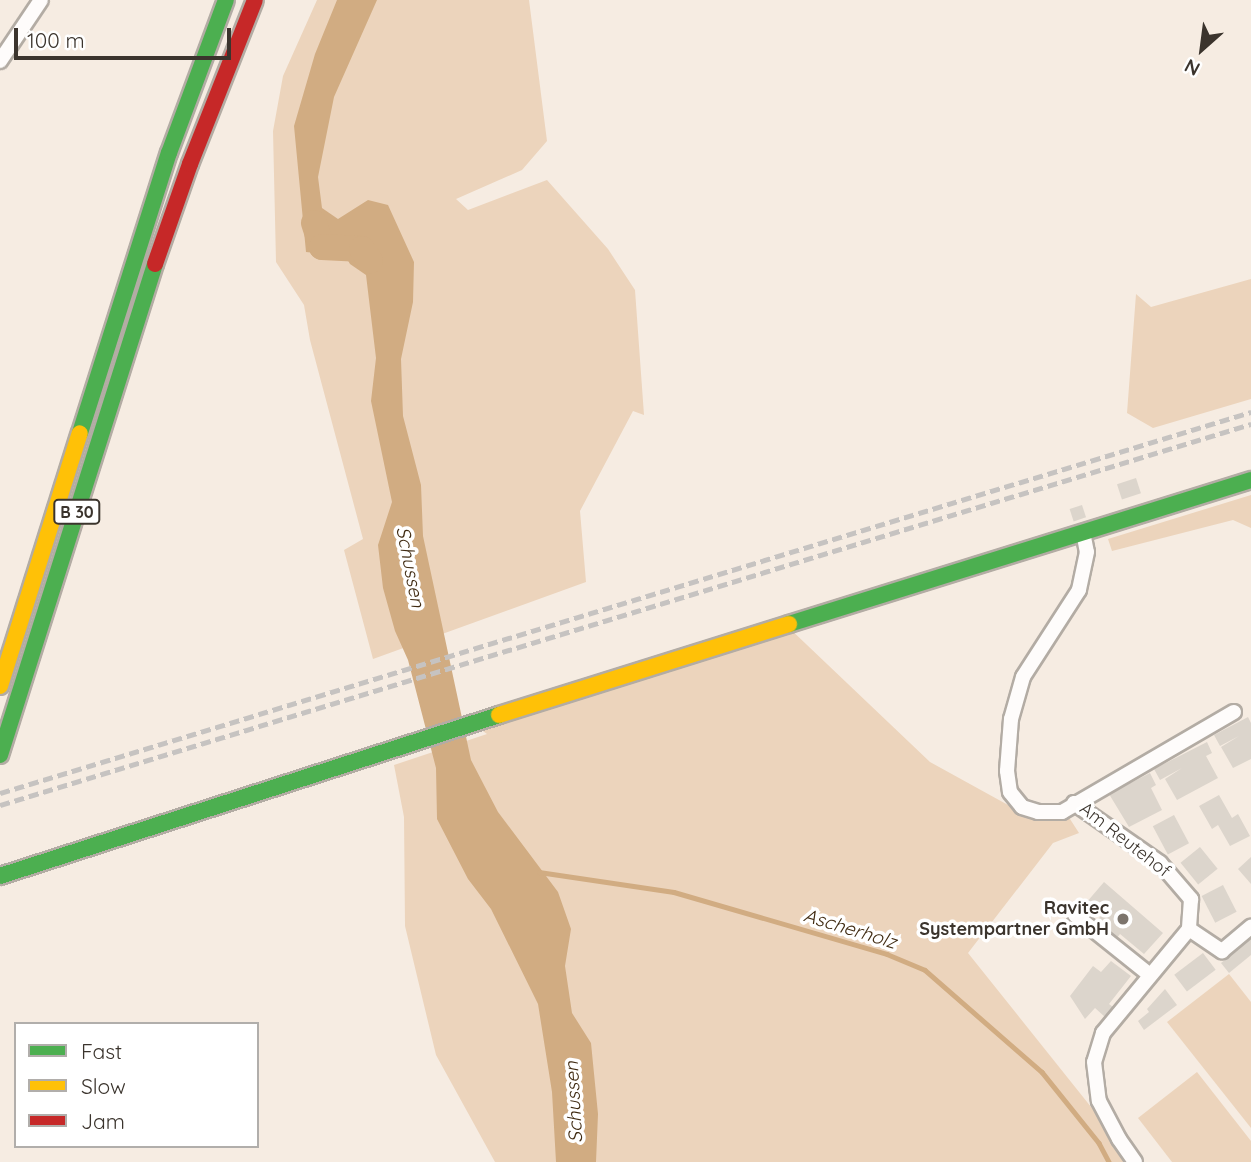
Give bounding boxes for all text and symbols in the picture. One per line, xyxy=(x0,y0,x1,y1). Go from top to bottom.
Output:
scale bar xyxy=(18,14,234,58)
north arrow xyxy=(1167,14,1237,84)
text: 100 m xyxy=(27,27,85,53)
text: N xyxy=(1180,54,1204,81)
road number: B 30 xyxy=(52,499,102,524)
water label: Schussen xyxy=(391,525,429,609)
street label: Am Reutehof xyxy=(1075,798,1175,882)
place label: Ravitec Systempartner GmbH xyxy=(919,898,1109,940)
water label: Ascherholz xyxy=(801,904,899,954)
marker: Ravitec Systempartner GmbH xyxy=(1115,911,1131,927)
legend xyxy=(14,1022,259,1148)
text: Fast xyxy=(81,1038,122,1064)
water label: Schussen xyxy=(560,1061,588,1143)
text: Slow xyxy=(81,1073,126,1099)
text: Jam xyxy=(81,1108,125,1134)

